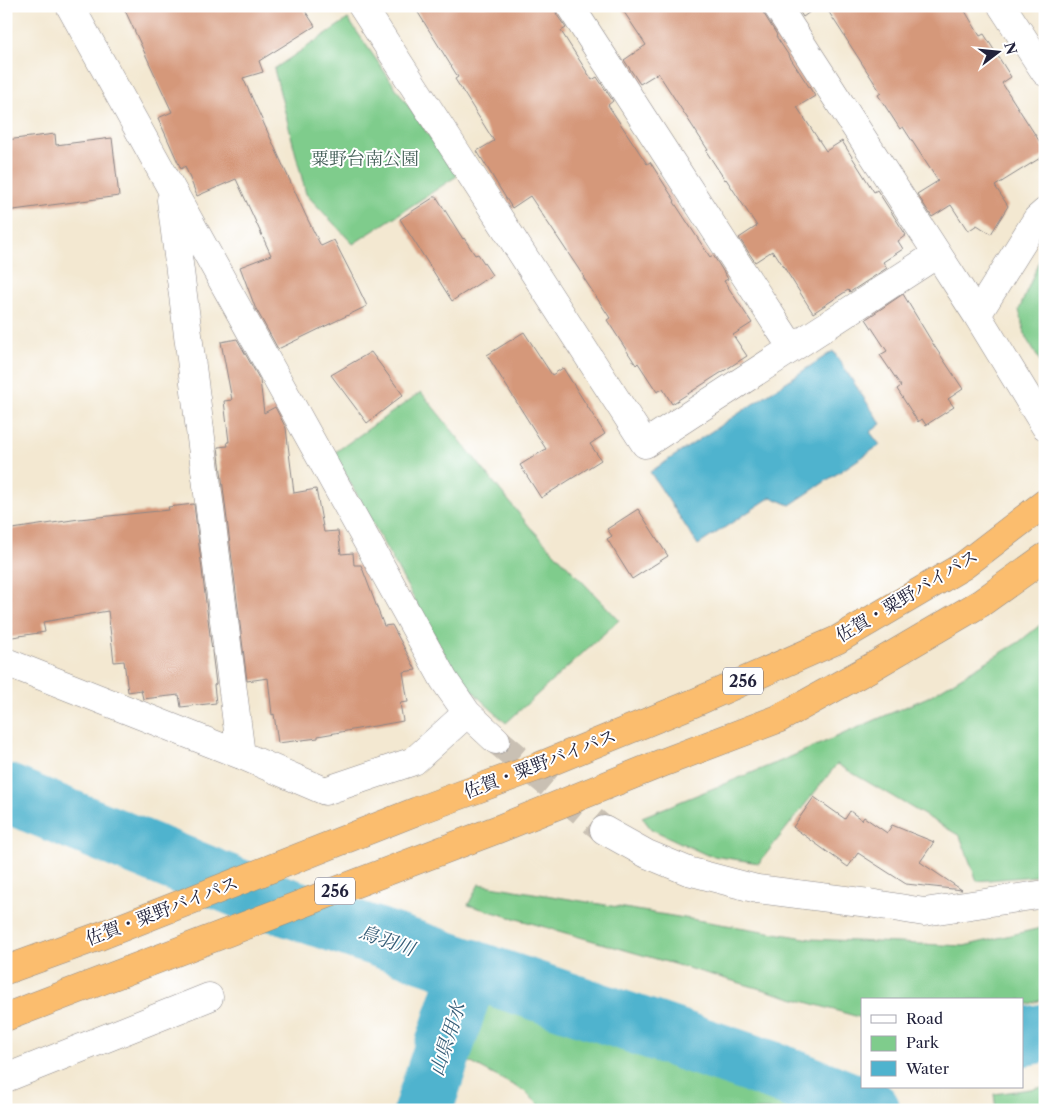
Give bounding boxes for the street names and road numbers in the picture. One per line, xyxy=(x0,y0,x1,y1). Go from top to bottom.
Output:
street label: 佐賀・粟野バイパス xyxy=(832,545,982,647)
road number: 256 xyxy=(723,668,763,694)
street label: 佐賀・粟野バイパス xyxy=(461,725,619,803)
street label: 佐賀・粟野バイパス xyxy=(83,872,241,950)
road number: 256 xyxy=(315,878,355,904)

